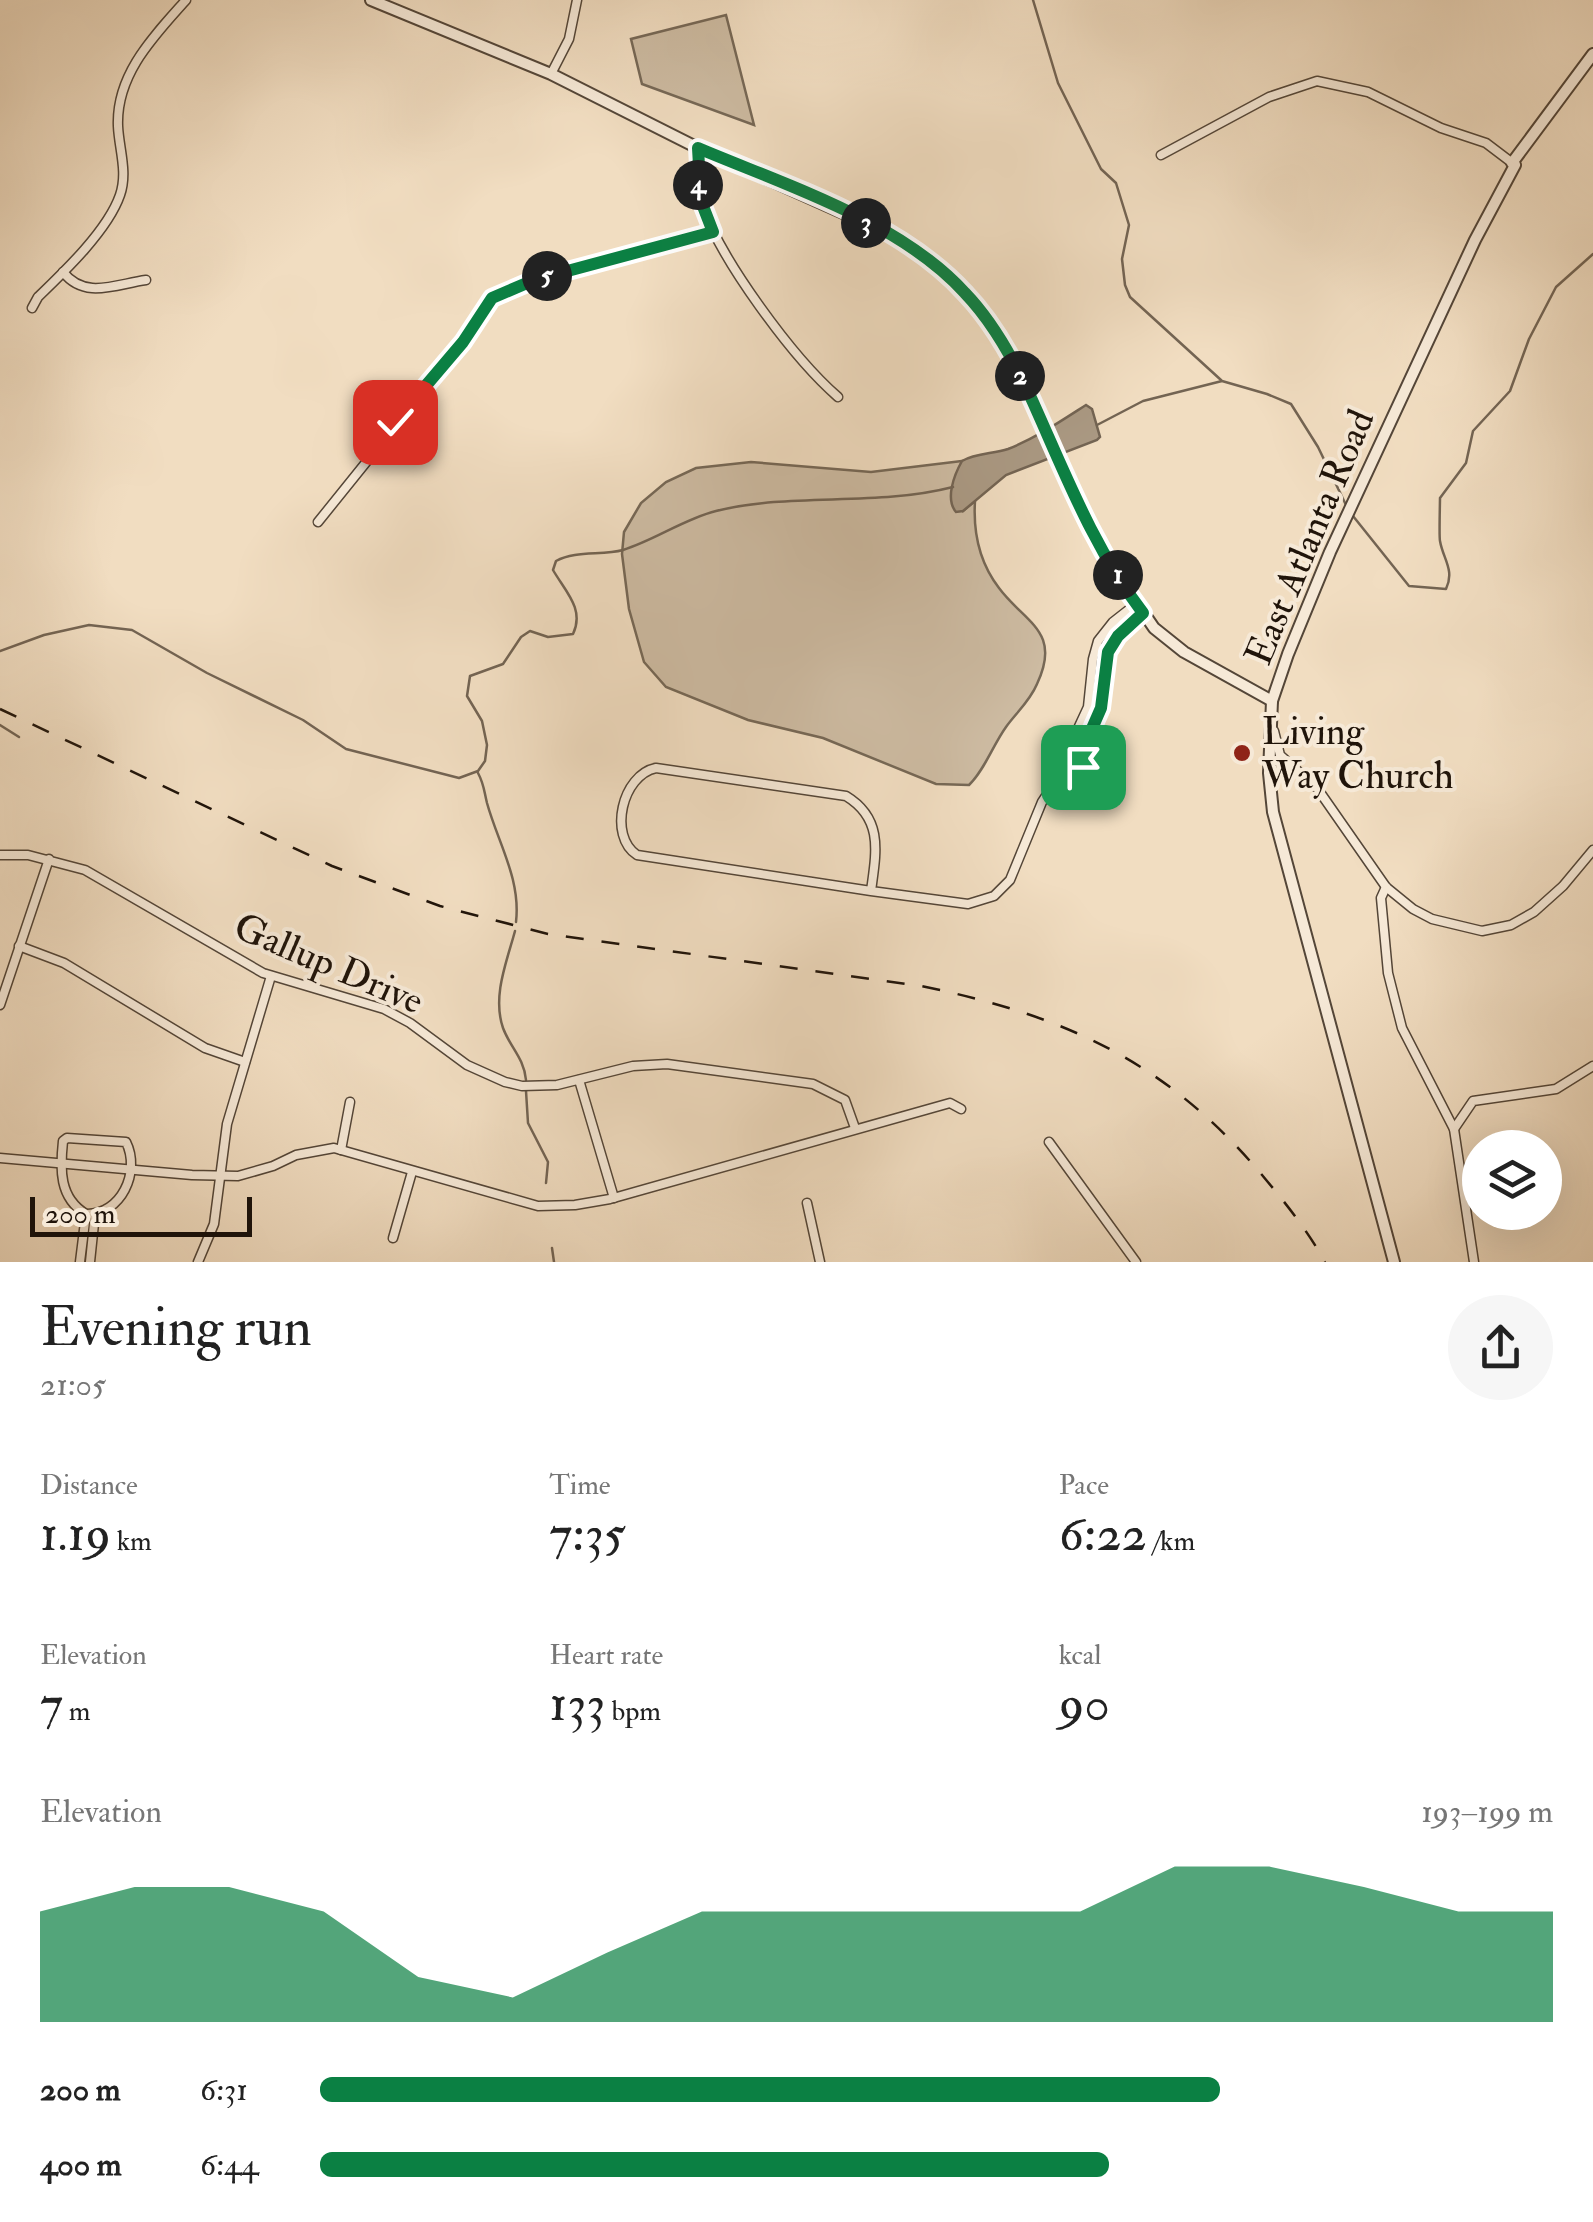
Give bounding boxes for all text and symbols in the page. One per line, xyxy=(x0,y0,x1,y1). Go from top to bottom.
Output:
pin: 4 xyxy=(673,160,723,210)
text: 4 xyxy=(690,167,706,202)
pin: 3 xyxy=(841,198,891,248)
text: 3 xyxy=(861,205,871,240)
pin: 5 xyxy=(522,251,572,301)
text: 5 xyxy=(541,258,553,293)
pin: 2 xyxy=(995,351,1045,401)
text: 2 xyxy=(1013,358,1027,393)
pin xyxy=(353,380,438,465)
icon: check xyxy=(368,395,423,450)
street label: East Atlanta Road xyxy=(1235,402,1385,672)
pin: 1 xyxy=(1093,550,1143,600)
text: 1 xyxy=(1113,557,1123,592)
place label: Living Way Church xyxy=(1261,708,1454,800)
pin xyxy=(1041,725,1126,810)
icon: arrive xyxy=(1056,740,1111,795)
marker: Living Way Church xyxy=(1231,742,1253,764)
street label: Gallup Drive xyxy=(227,903,430,1025)
map controls xyxy=(1462,1130,1562,1230)
button: layers xyxy=(1462,1130,1562,1230)
scale bar xyxy=(30,1192,252,1236)
text: 200 m xyxy=(45,1197,116,1232)
text: Evening run xyxy=(40,1293,312,1362)
button: share xyxy=(1448,1295,1553,1400)
text: 21:05 xyxy=(40,1365,106,1405)
text: Distance xyxy=(40,1468,138,1503)
text: Time xyxy=(549,1468,611,1503)
text: Pace xyxy=(1059,1468,1109,1503)
text: 1.19 xyxy=(40,1503,111,1566)
text: 7:35 xyxy=(549,1503,626,1566)
text: 6:22 xyxy=(1059,1503,1147,1566)
text: km xyxy=(111,1524,152,1559)
text: /km xyxy=(1147,1524,1195,1559)
text: Elevation xyxy=(40,1638,147,1673)
text: Heart rate xyxy=(549,1638,663,1673)
text: kcal xyxy=(1059,1638,1102,1673)
text: 7 xyxy=(40,1673,63,1736)
text: 133 xyxy=(549,1673,606,1736)
text: 90 xyxy=(1059,1673,1110,1736)
text: m xyxy=(63,1694,91,1729)
text: bpm xyxy=(606,1694,661,1729)
text: Elevation xyxy=(40,1792,162,1832)
text: 193–199 m xyxy=(1421,1792,1553,1832)
text: 200 m xyxy=(40,2070,121,2110)
text: 6:31 xyxy=(200,2070,248,2110)
text: 400 m xyxy=(40,2145,122,2185)
text: 6:44 xyxy=(200,2145,259,2185)

